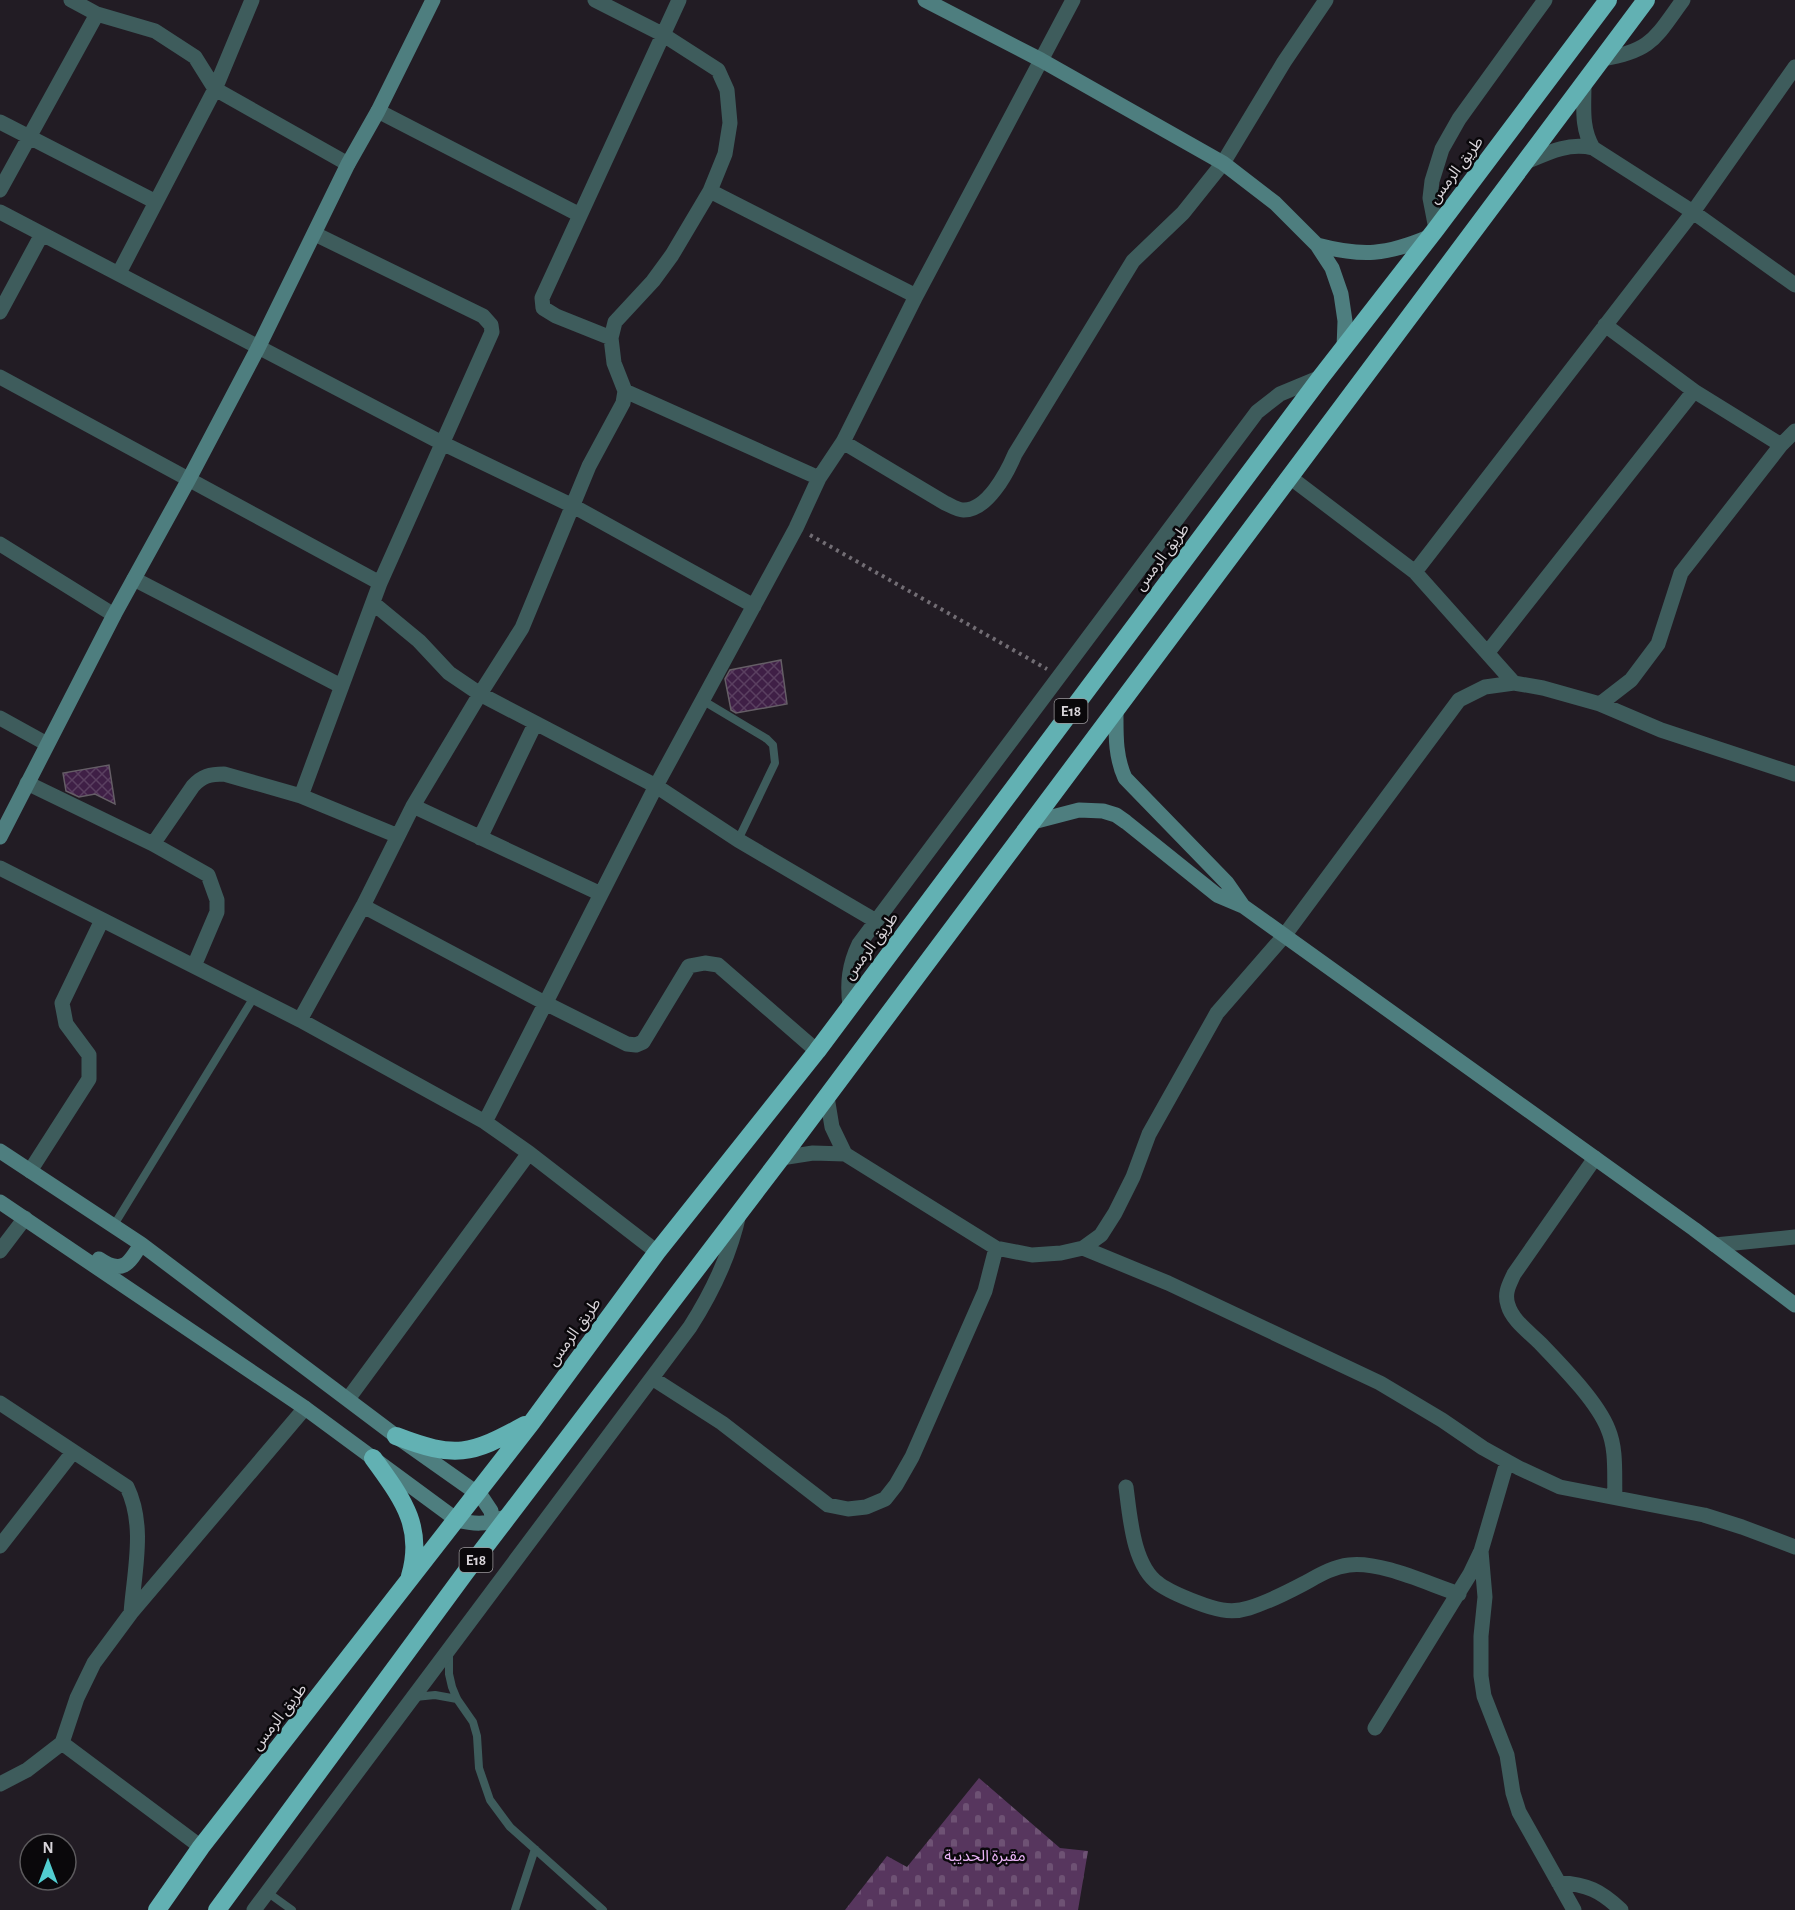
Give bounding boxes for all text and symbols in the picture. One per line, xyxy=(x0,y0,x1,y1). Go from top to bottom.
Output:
street label: طريق الرمس xyxy=(1426,133,1488,208)
street label: طريق الرمس xyxy=(1132,520,1194,595)
road number: E18 xyxy=(1054,699,1088,723)
street label: طريق الرمس xyxy=(841,909,903,984)
street label: طريق الرمس xyxy=(544,1295,606,1370)
road number: E18 xyxy=(460,1548,492,1572)
street label: طريق الرمس xyxy=(248,1681,311,1754)
north arrow xyxy=(18,1832,78,1892)
text: N xyxy=(42,1840,54,1856)
park label: مقبرة الحديبة xyxy=(944,1848,1026,1865)

